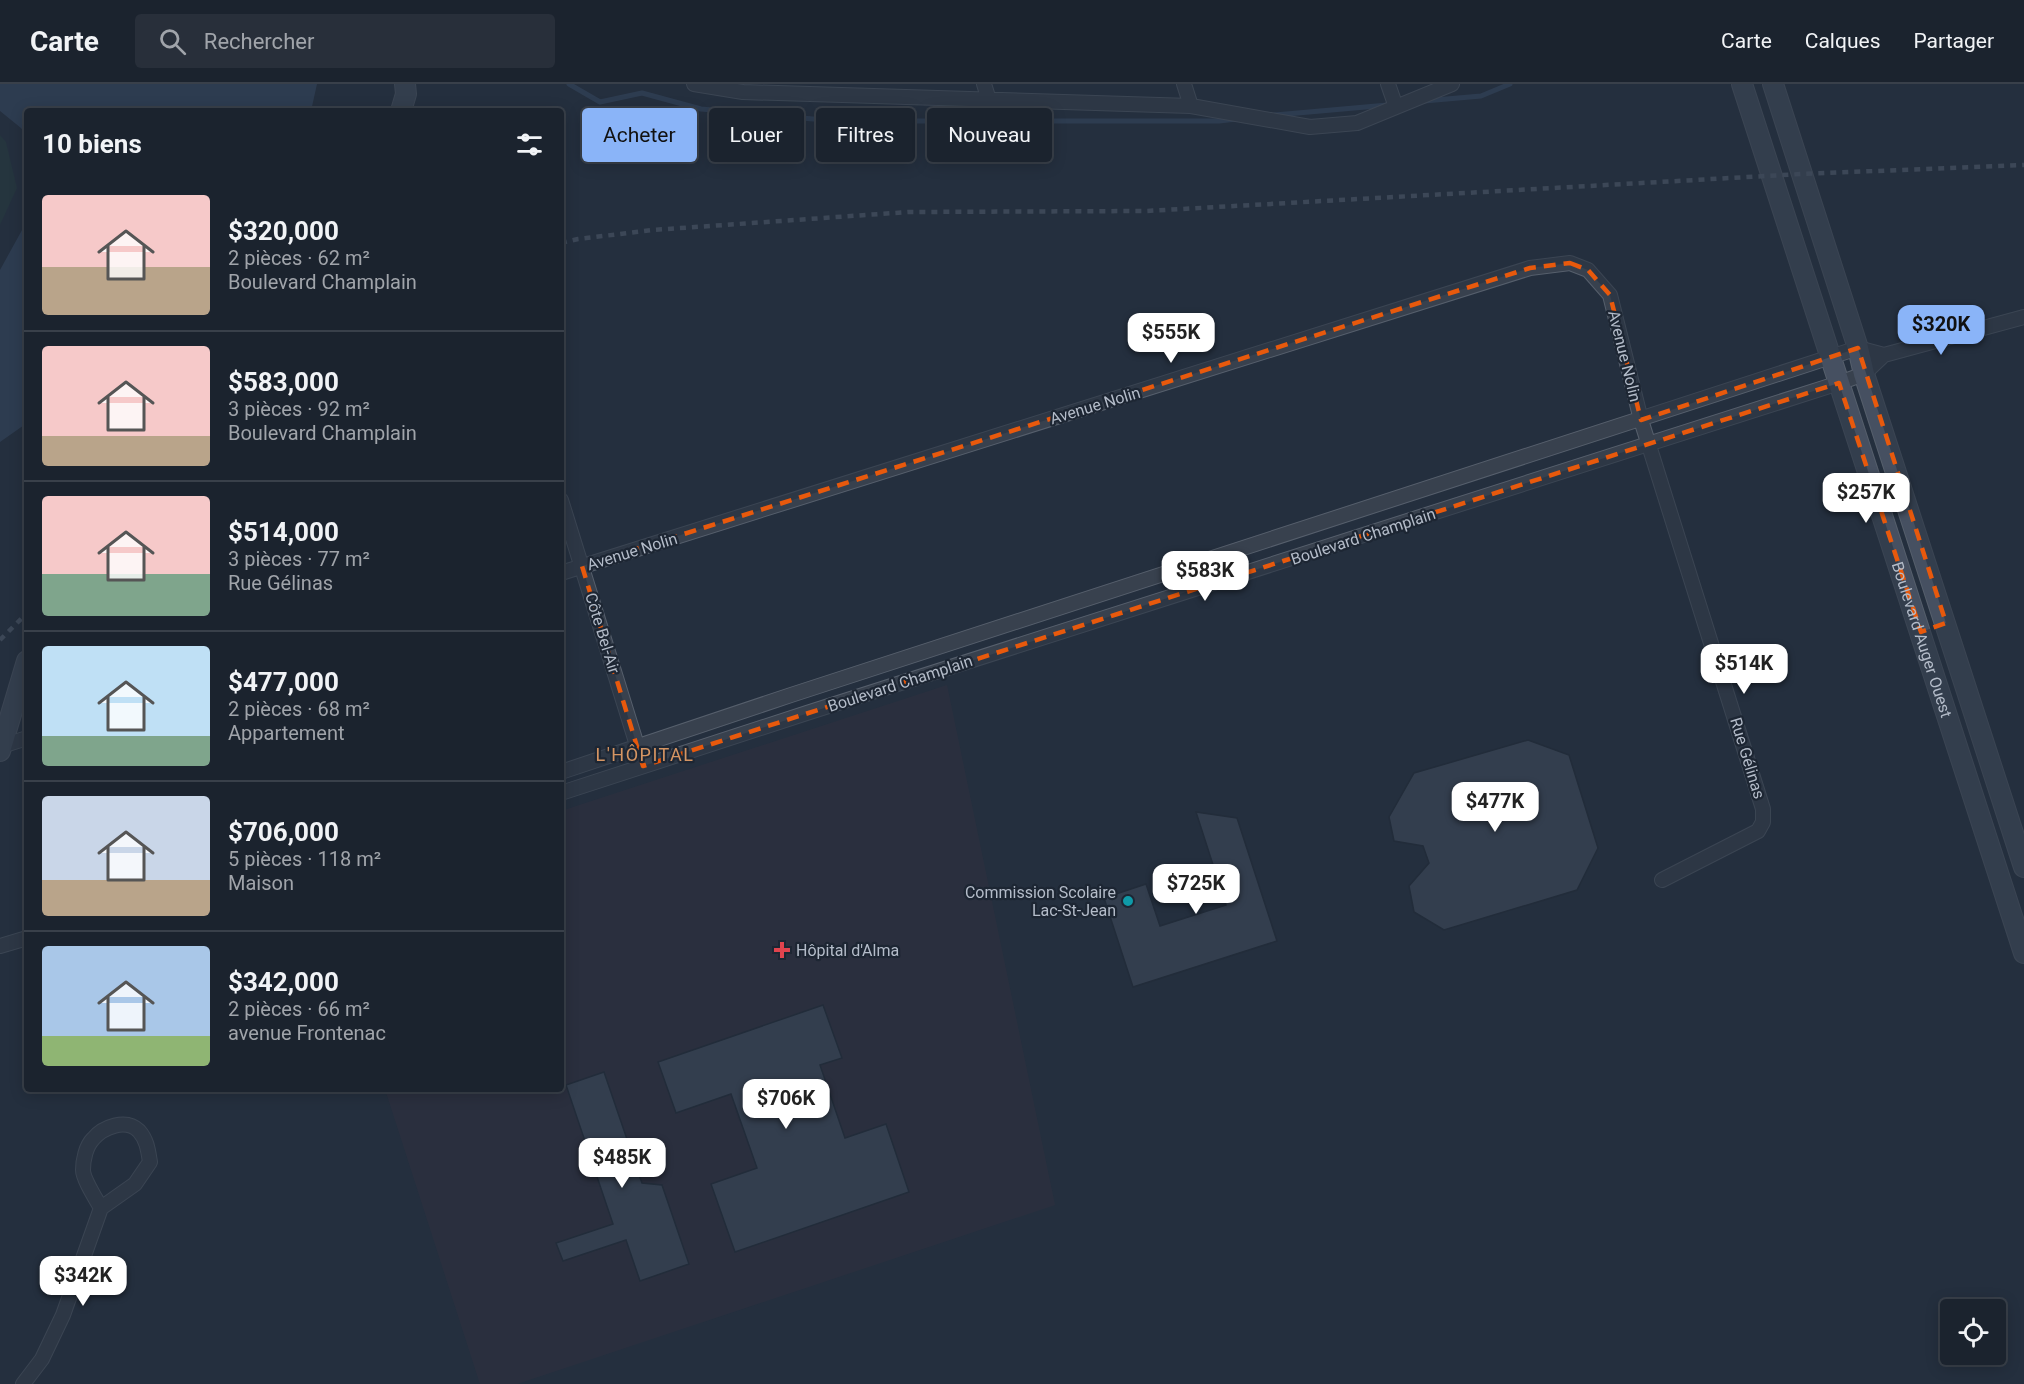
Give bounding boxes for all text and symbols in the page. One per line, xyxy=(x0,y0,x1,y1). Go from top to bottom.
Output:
search box xyxy=(135,14,555,68)
text: Carte xyxy=(30,25,99,58)
icon: search xyxy=(156,25,189,58)
text: Rechercher xyxy=(204,29,314,54)
text: Carte xyxy=(1721,29,1772,53)
text: Calques xyxy=(1805,29,1880,53)
text: Partager xyxy=(1913,29,1994,53)
chip: Acheter xyxy=(582,108,697,162)
chip: Louer xyxy=(709,108,804,162)
chip: Filtres xyxy=(816,108,915,162)
chip: Nouveau xyxy=(927,108,1052,162)
icon: filters xyxy=(513,128,546,161)
text: 10 biens xyxy=(42,129,142,159)
text: $320,000 xyxy=(228,216,339,246)
icon: home xyxy=(90,219,162,291)
text: 2 pièces · 62 m² xyxy=(228,246,370,270)
text: Boulevard Champlain xyxy=(228,270,417,294)
pin: $320K xyxy=(1899,305,1983,356)
street label: Avenue Nolin xyxy=(1604,308,1645,404)
text: $320K xyxy=(1912,312,1970,336)
pin: $555K xyxy=(1129,313,1213,364)
text: $555K xyxy=(1142,320,1200,344)
text: $583,000 xyxy=(228,367,339,397)
icon: home xyxy=(90,370,162,442)
street label: Avenue Nolin xyxy=(1048,383,1143,428)
text: 3 pièces · 92 m² xyxy=(228,397,370,421)
text: Boulevard Champlain xyxy=(228,421,417,445)
pin: $257K xyxy=(1824,473,1908,524)
text: $257K xyxy=(1837,480,1895,504)
street label: Boulevard Champlain xyxy=(1288,504,1438,569)
text: $514,000 xyxy=(228,517,339,547)
icon: home xyxy=(90,520,162,592)
street label: Avenue Nolin xyxy=(585,529,680,574)
text: 3 pièces · 77 m² xyxy=(228,547,370,571)
pin: $583K xyxy=(1163,551,1247,602)
text: $583K xyxy=(1176,558,1234,582)
street label: Boulevard Auger Ouest xyxy=(1888,559,1956,720)
text: Rue Gélinas xyxy=(228,571,333,595)
street label: Côte Bel-Air xyxy=(581,590,624,677)
pin: $514K xyxy=(1702,644,1786,695)
street label: Boulevard Champlain xyxy=(825,651,975,716)
text: $514K xyxy=(1715,651,1773,675)
text: $477,000 xyxy=(228,667,339,697)
icon: home xyxy=(90,670,162,742)
text: 2 pièces · 68 m² xyxy=(228,697,370,721)
street label: Rue Gélinas xyxy=(1726,715,1769,801)
text: Appartement xyxy=(228,721,345,745)
district label: L'HÔPITAL xyxy=(595,744,695,765)
pin: $477K xyxy=(1453,782,1537,833)
text: $477K xyxy=(1466,789,1524,813)
text: $706,000 xyxy=(228,817,339,847)
icon: home xyxy=(90,820,162,892)
text: 5 pièces · 118 m² xyxy=(228,847,381,871)
pin: $725K xyxy=(1154,864,1238,915)
text: Maison xyxy=(228,871,294,895)
text: $725K xyxy=(1167,871,1225,895)
place label: Commission Scolaire Lac-St-Jean xyxy=(965,883,1116,920)
marker: Commission Scolaire Lac-St-Jean xyxy=(1121,894,1135,908)
marker: Hôpital d'Alma xyxy=(773,941,791,959)
place label: Hôpital d'Alma xyxy=(796,941,899,960)
text: $342,000 xyxy=(228,967,339,997)
icon: home xyxy=(90,970,162,1042)
text: 2 pièces · 66 m² xyxy=(228,997,370,1021)
text: avenue Frontenac xyxy=(228,1021,386,1045)
pin: $706K xyxy=(744,1079,828,1130)
text: $706K xyxy=(757,1086,815,1110)
pin: $485K xyxy=(580,1138,664,1189)
text: $485K xyxy=(593,1145,651,1169)
pin: $342K xyxy=(41,1256,125,1307)
text: $342K xyxy=(54,1263,112,1287)
map controls xyxy=(1940,1299,2006,1365)
button: locate xyxy=(1940,1299,2006,1365)

